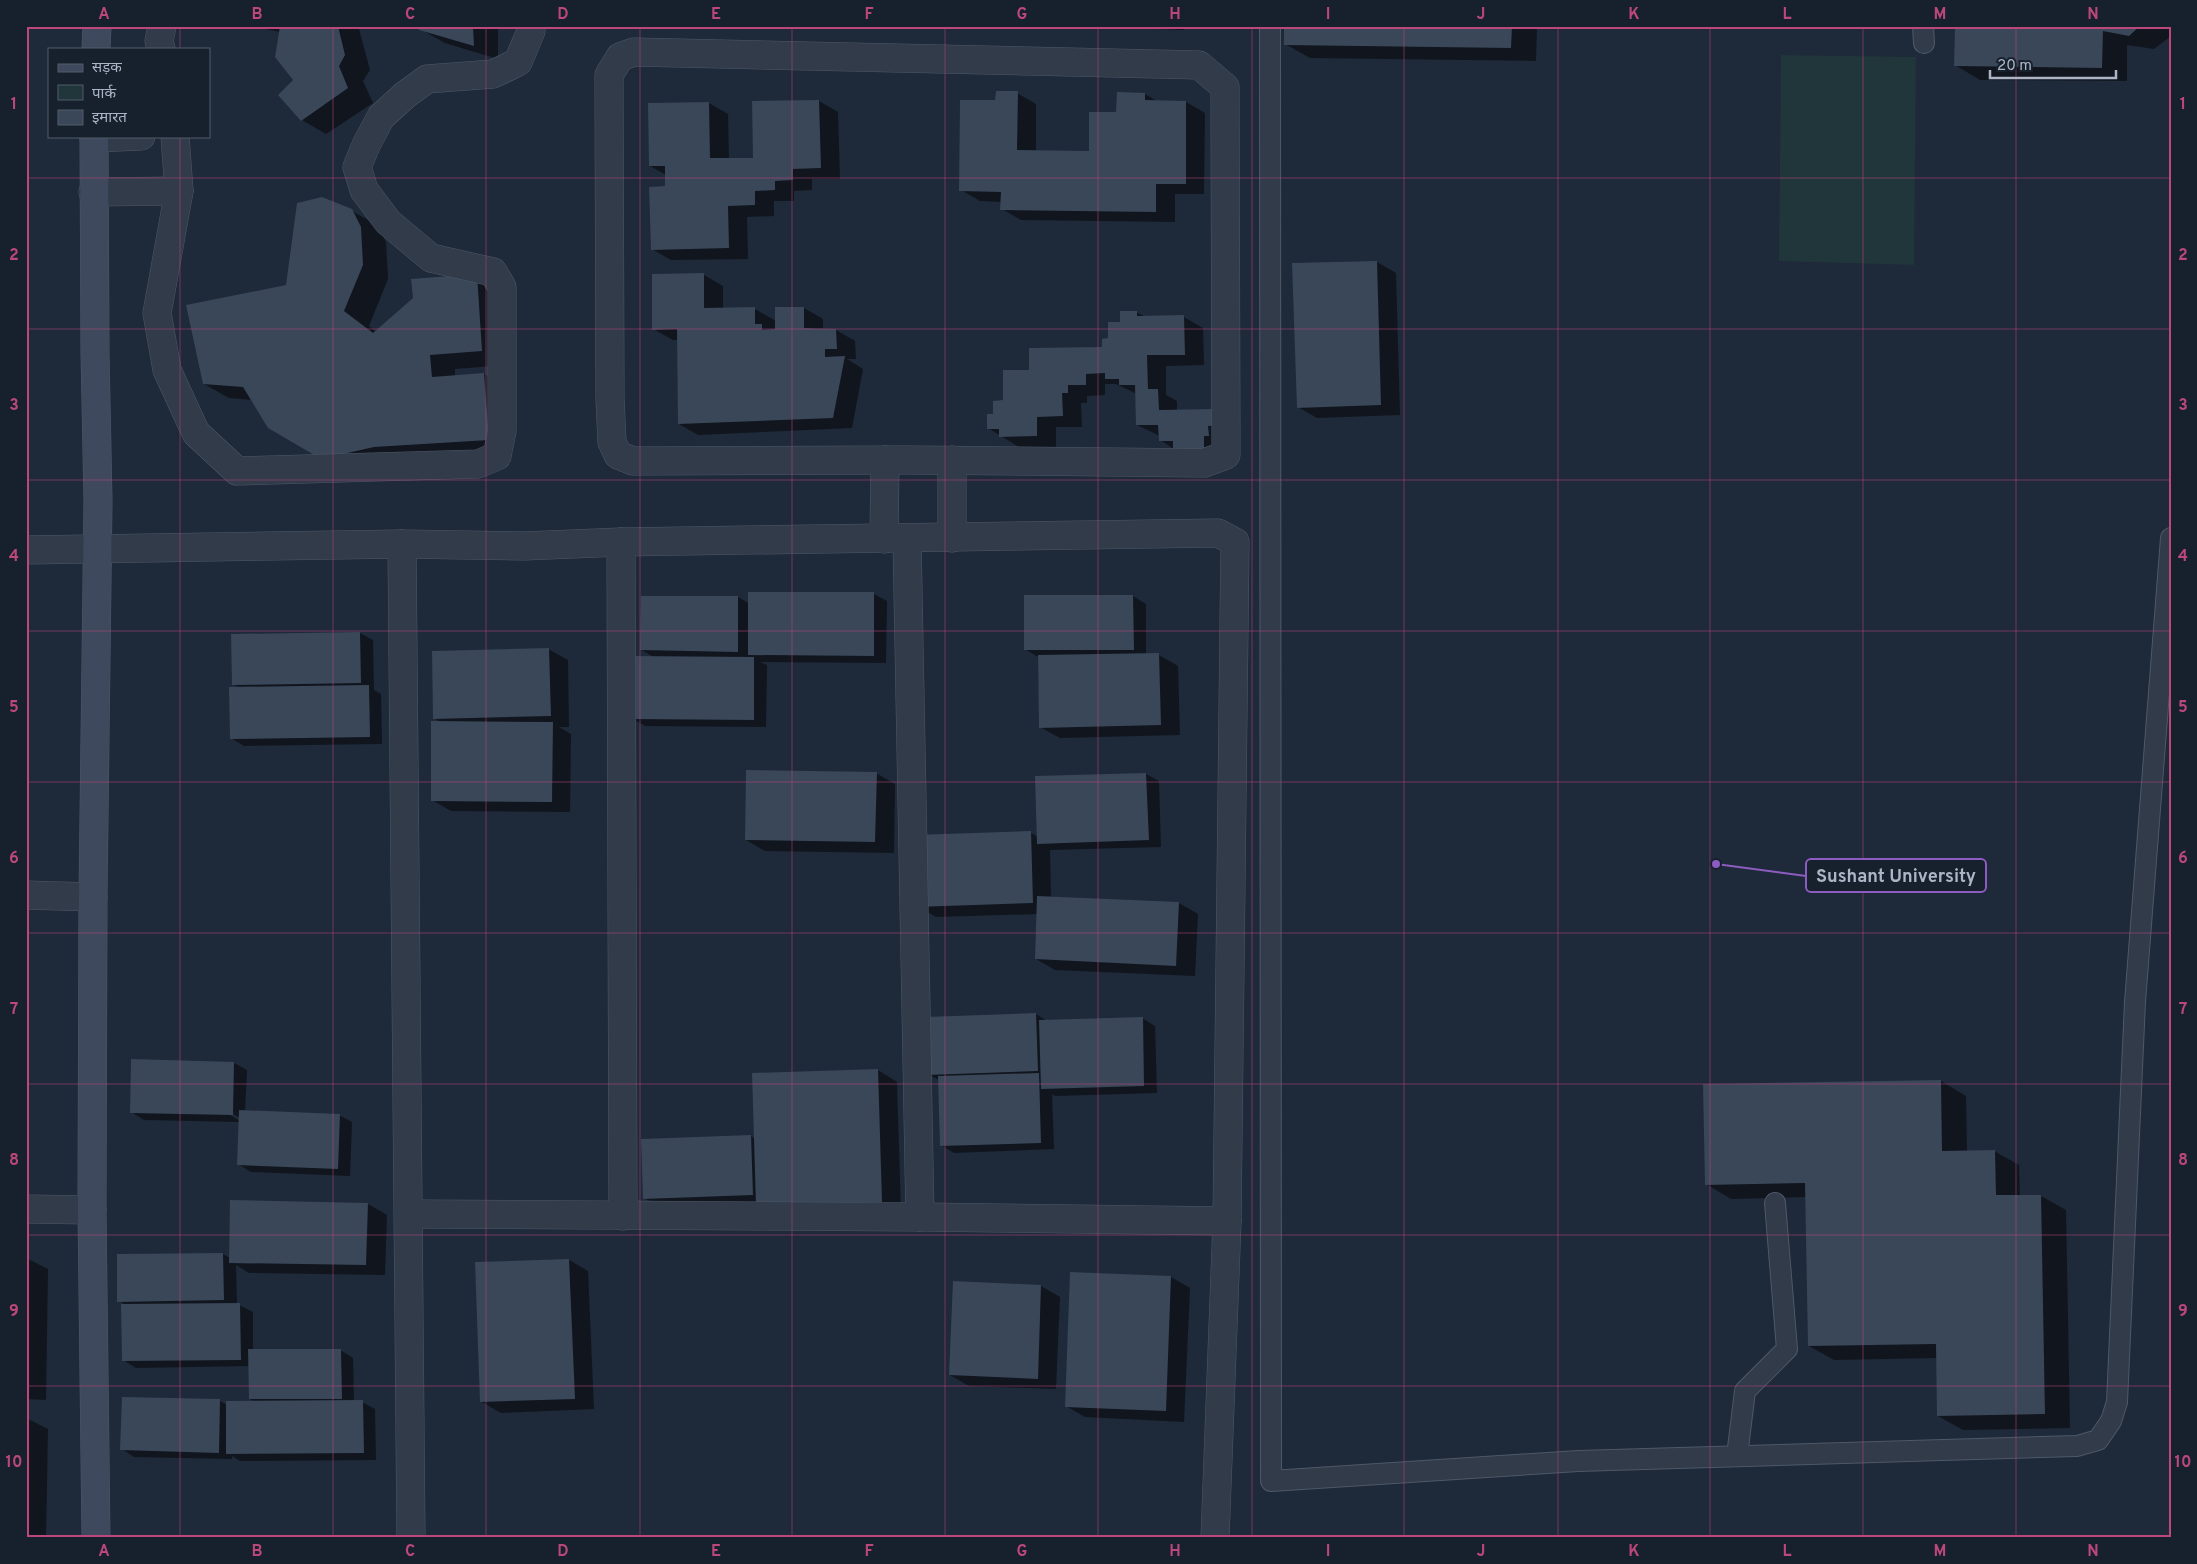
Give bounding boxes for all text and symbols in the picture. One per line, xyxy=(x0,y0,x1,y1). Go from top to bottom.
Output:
text: A xyxy=(98,5,110,25)
text: B xyxy=(251,5,263,25)
text: C xyxy=(405,5,415,25)
text: D xyxy=(557,5,569,25)
text: E xyxy=(711,5,721,25)
text: F xyxy=(864,5,874,25)
text: G xyxy=(1017,5,1027,25)
text: H xyxy=(1169,5,1181,25)
text: I xyxy=(1326,5,1330,25)
text: J xyxy=(1477,5,1485,25)
text: K xyxy=(1628,5,1640,25)
text: L xyxy=(1782,5,1792,25)
text: M xyxy=(1934,5,1946,25)
text: N xyxy=(2087,5,2099,25)
legend xyxy=(48,48,210,138)
scale bar xyxy=(1990,48,2116,80)
text: 20 m xyxy=(1997,57,2032,76)
text: सड़क xyxy=(92,59,122,78)
text: पार्क xyxy=(92,84,116,104)
text: 1 xyxy=(11,95,17,115)
text: 1 xyxy=(2180,95,2186,115)
text: इमारत xyxy=(92,109,127,128)
text: 2 xyxy=(9,246,19,266)
text: 2 xyxy=(2178,246,2188,266)
text: 3 xyxy=(9,396,19,416)
text: 3 xyxy=(2178,396,2188,416)
text: 4 xyxy=(9,547,19,567)
text: 4 xyxy=(2178,547,2188,567)
text: 5 xyxy=(9,698,19,718)
text: 5 xyxy=(2178,698,2188,718)
text: 6 xyxy=(9,849,19,869)
text: 6 xyxy=(2178,849,2188,869)
callout: Sushant University xyxy=(1806,859,1986,892)
text: Sushant University xyxy=(1816,866,1976,889)
text: 7 xyxy=(10,1000,18,1020)
text: 7 xyxy=(2179,1000,2187,1020)
text: 8 xyxy=(9,1151,19,1171)
text: 8 xyxy=(2178,1151,2188,1171)
text: 9 xyxy=(9,1302,19,1322)
text: 9 xyxy=(2178,1302,2188,1322)
text: 10 xyxy=(6,1453,22,1473)
text: 10 xyxy=(2175,1453,2191,1473)
text: A xyxy=(98,1542,110,1562)
text: B xyxy=(251,1542,263,1562)
text: C xyxy=(405,1542,415,1562)
text: D xyxy=(557,1542,569,1562)
text: E xyxy=(711,1542,721,1562)
text: F xyxy=(864,1542,874,1562)
text: G xyxy=(1017,1542,1027,1562)
text: H xyxy=(1169,1542,1181,1562)
text: I xyxy=(1326,1542,1330,1562)
text: J xyxy=(1477,1542,1485,1562)
text: K xyxy=(1628,1542,1640,1562)
text: L xyxy=(1782,1542,1792,1562)
text: M xyxy=(1934,1542,1946,1562)
text: N xyxy=(2087,1542,2099,1562)

